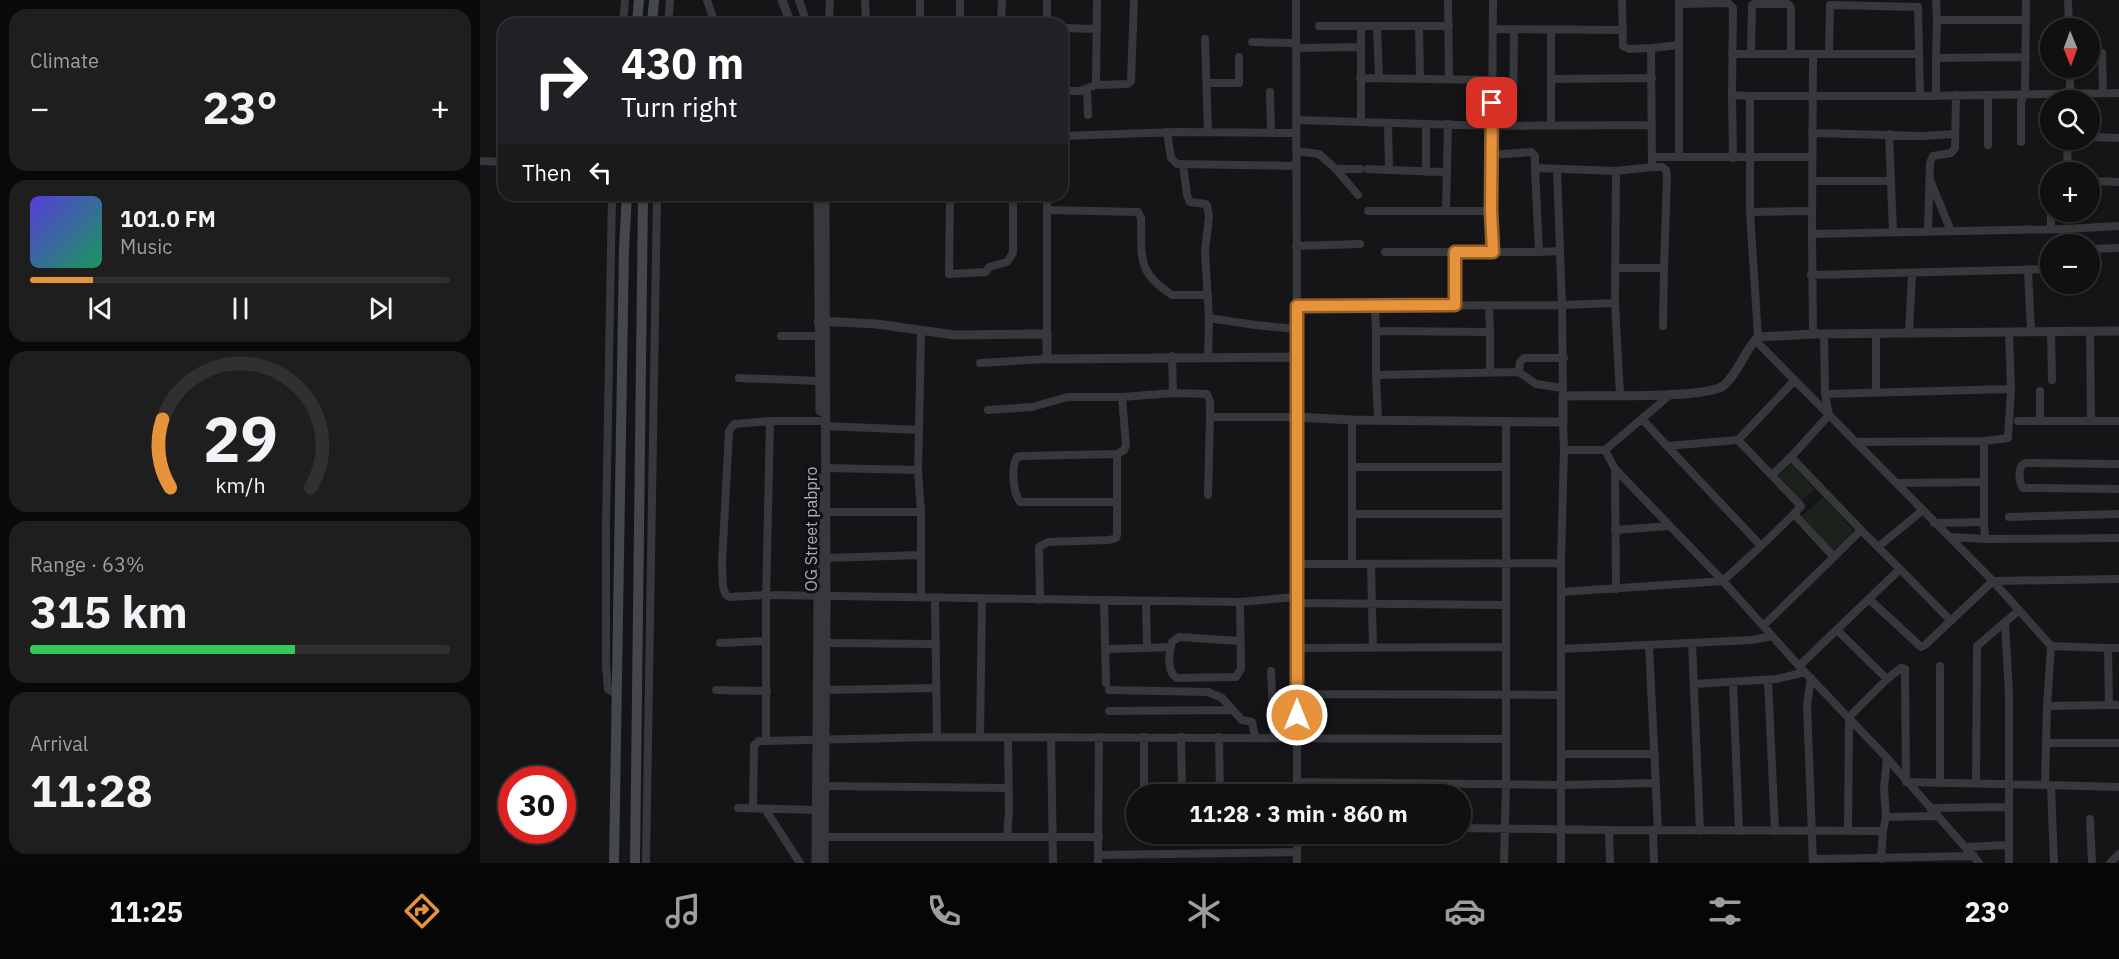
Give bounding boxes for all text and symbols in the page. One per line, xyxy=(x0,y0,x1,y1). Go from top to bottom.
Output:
north arrow xyxy=(2040,18,2100,78)
map controls xyxy=(2040,18,2100,294)
text: 430 m xyxy=(621,36,744,91)
icon: right xyxy=(522,42,600,120)
text: Climate xyxy=(30,47,99,74)
pin xyxy=(1466,77,1517,128)
text: 23° xyxy=(202,78,278,136)
text: − xyxy=(30,86,50,129)
text: + xyxy=(430,86,450,129)
icon: arrive xyxy=(1475,86,1508,119)
text: Turn right xyxy=(621,89,738,124)
button: search xyxy=(2040,90,2100,150)
icon: left xyxy=(584,156,617,189)
text: Then xyxy=(522,158,572,187)
button: + xyxy=(2040,162,2100,222)
text: 101.0 FM xyxy=(120,204,216,233)
text: Music xyxy=(120,233,172,260)
button: − xyxy=(2040,234,2100,294)
icon: previous xyxy=(84,292,117,325)
icon: pause xyxy=(224,292,257,325)
icon: next xyxy=(364,292,397,325)
text: 29 xyxy=(203,399,277,480)
street label: OG Street pabpro xyxy=(801,466,821,592)
text: km/h xyxy=(215,472,265,500)
text: Range · 63% xyxy=(30,551,145,578)
text: 315 km xyxy=(30,582,188,640)
position arrow xyxy=(1265,683,1329,747)
text: Arrival xyxy=(30,730,88,757)
text: 11:28 xyxy=(30,761,153,819)
speed limit sign: 30 xyxy=(498,766,576,844)
text: 11:28 · 3 min · 860 m xyxy=(1189,799,1408,828)
icon: directions xyxy=(401,890,443,932)
icon: music xyxy=(662,890,704,932)
icon: phone xyxy=(923,890,965,932)
icon: climate xyxy=(1183,890,1225,932)
icon: car xyxy=(1444,890,1486,932)
icon: filters xyxy=(1704,890,1746,932)
text: 11:25 xyxy=(109,894,183,929)
text: 23° xyxy=(1965,894,2010,929)

